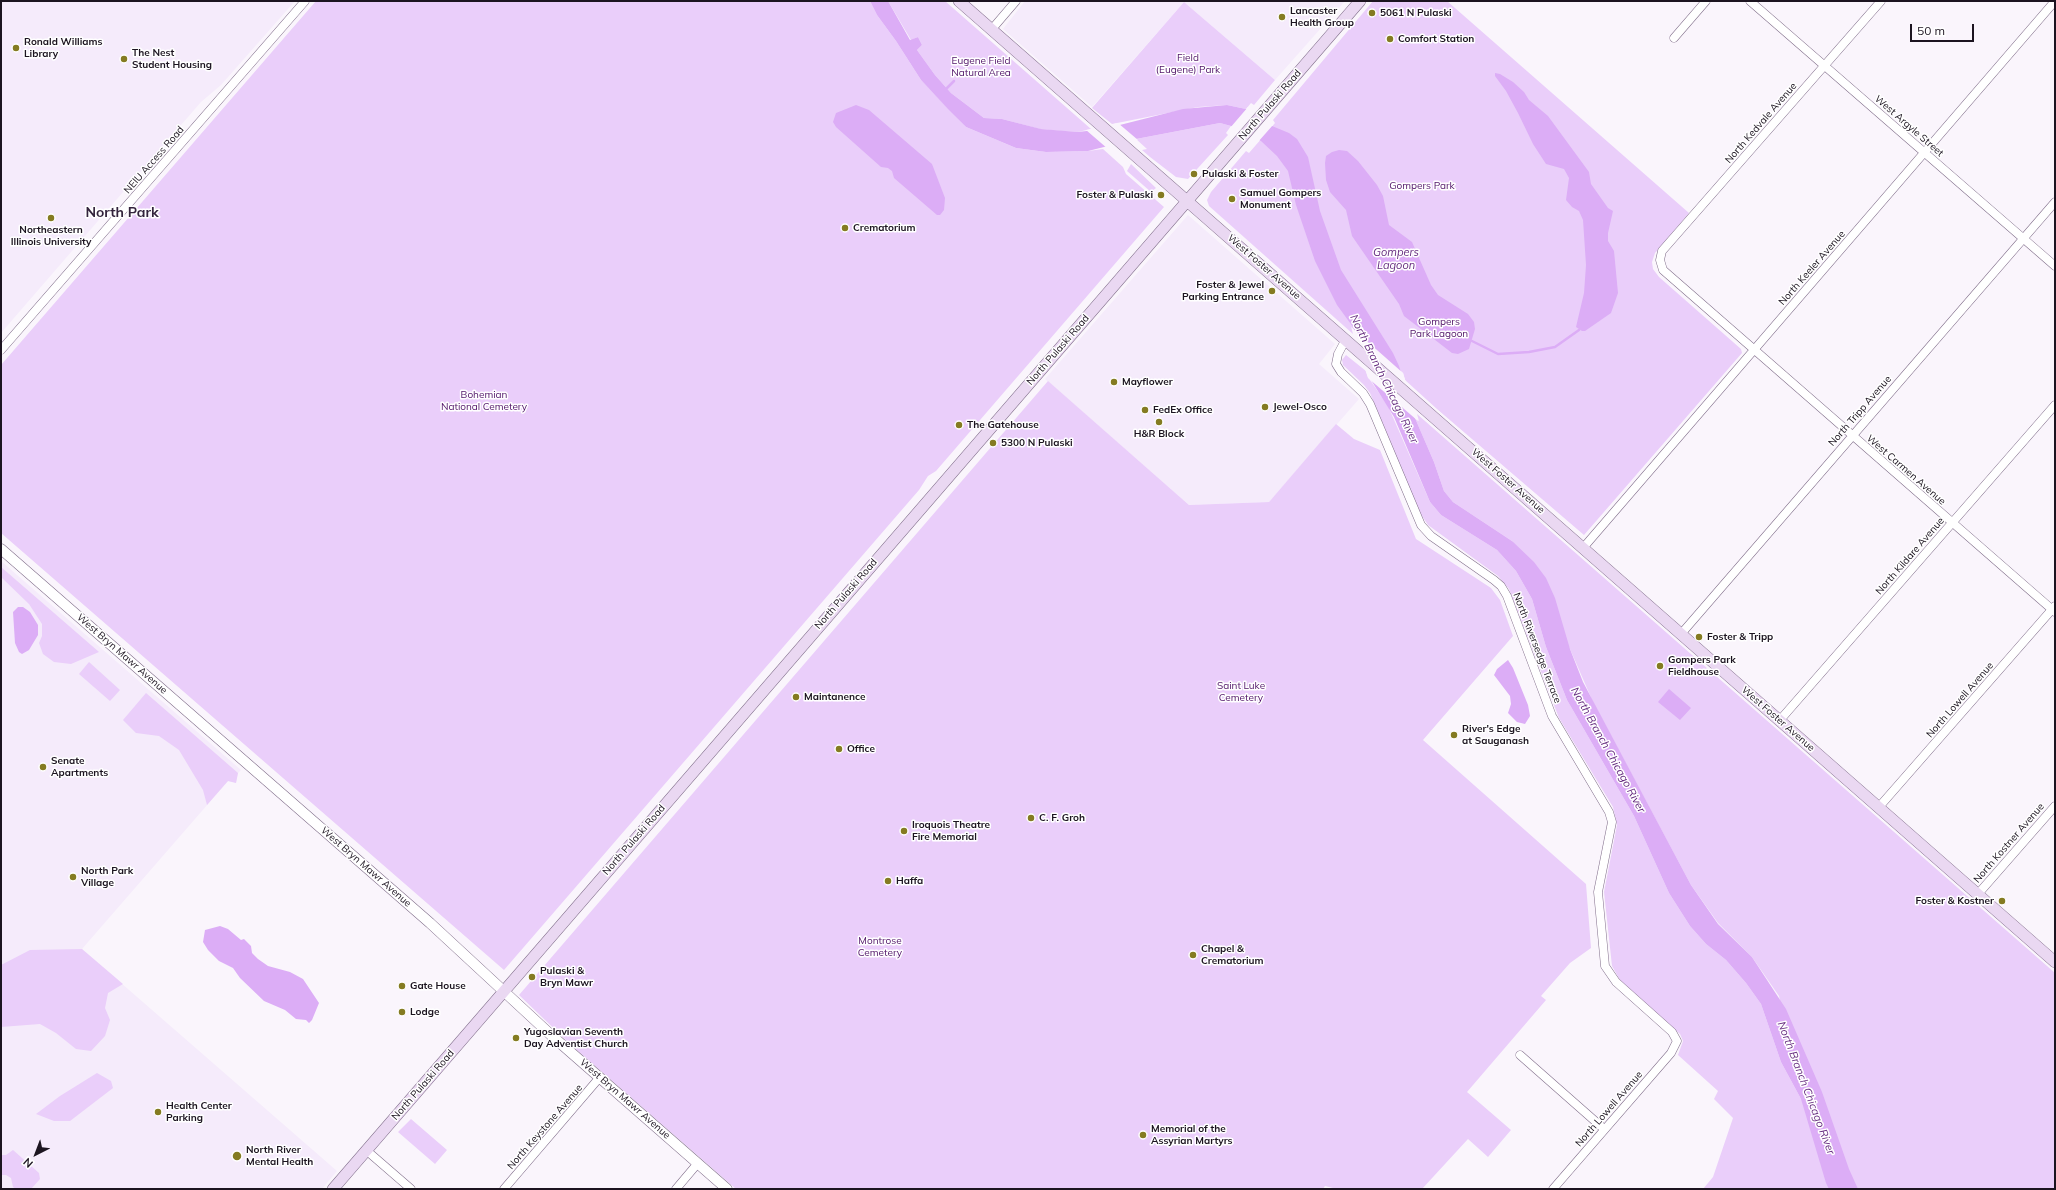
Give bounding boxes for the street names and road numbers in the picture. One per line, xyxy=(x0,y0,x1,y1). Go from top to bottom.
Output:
street label: North Pulaski Road xyxy=(1236,67,1304,143)
street label: North Kedvale Avenue xyxy=(1723,80,1799,166)
street label: West Argyle Street xyxy=(1872,93,1946,159)
street label: NEIU Access Road xyxy=(121,124,187,196)
street label: North Keeler Avenue xyxy=(1776,228,1848,308)
street label: West Foster Avenue xyxy=(1225,232,1303,302)
street label: North Pulaski Road xyxy=(1024,312,1092,388)
street label: North Tripp Avenue xyxy=(1826,373,1894,449)
street label: West Carmen Avenue xyxy=(1864,432,1948,508)
street label: West Foster Avenue xyxy=(1469,446,1547,516)
street label: North Kildare Avenue xyxy=(1873,515,1947,597)
street label: North Pulaski Road xyxy=(812,556,880,632)
street label: North Riversedge Terrace xyxy=(1510,591,1564,705)
street label: West Bryn Mawr Avenue xyxy=(74,611,170,697)
street label: North Lowell Avenue xyxy=(1924,660,1996,740)
street label: West Foster Avenue xyxy=(1739,684,1817,754)
street label: North Kostner Avenue xyxy=(1971,801,2047,885)
street label: North Pulaski Road xyxy=(600,802,668,878)
street label: West Bryn Mawr Avenue xyxy=(318,824,414,910)
street label: North Pulaski Road xyxy=(389,1047,457,1123)
street label: West Bryn Mawr Avenue xyxy=(577,1056,673,1142)
street label: North Lowell Avenue xyxy=(1573,1069,1645,1149)
street label: North Keystone Avenue xyxy=(505,1082,585,1172)

